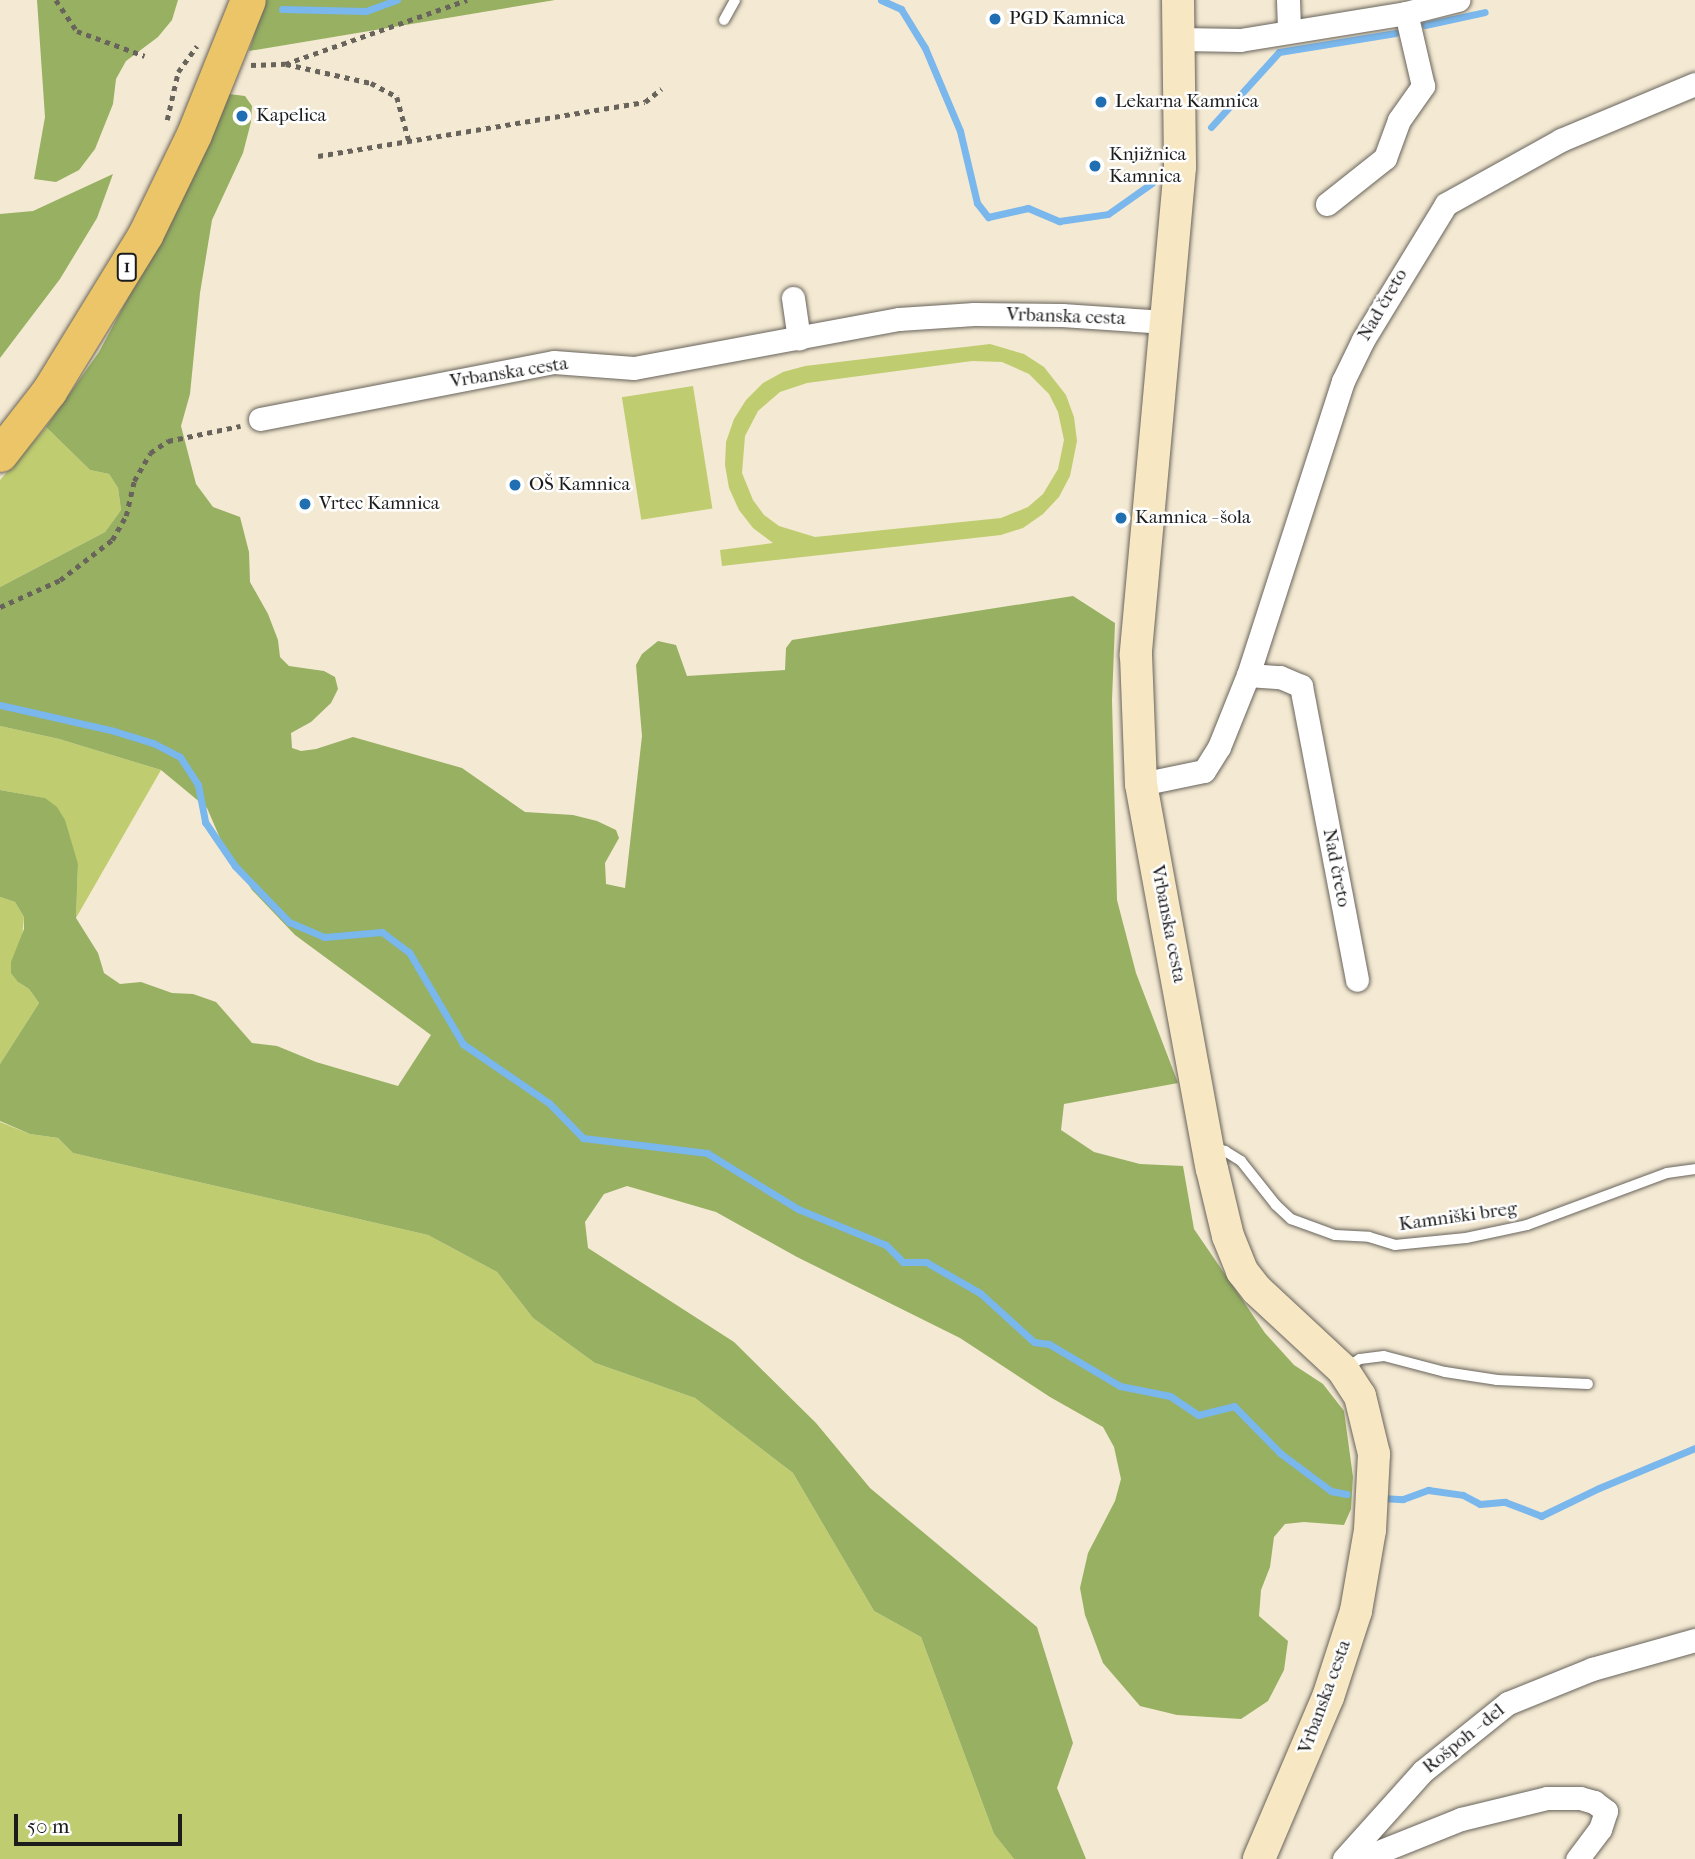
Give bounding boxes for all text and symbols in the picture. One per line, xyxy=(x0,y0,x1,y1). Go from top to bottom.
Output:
place label: PGD Kamnica xyxy=(1009,8,1125,30)
marker: PGD Kamnica xyxy=(987,11,1003,27)
place label: Lekarna Kamnica xyxy=(1115,91,1259,113)
marker: Lekarna Kamnica xyxy=(1093,94,1109,110)
place label: Kapelica xyxy=(256,105,326,127)
marker: Kapelica xyxy=(234,108,250,124)
place label: Knjižnica Kamnica xyxy=(1109,144,1186,188)
marker: Knjižnica Kamnica xyxy=(1087,158,1103,174)
road number: 1 xyxy=(116,253,138,282)
street label: Nad čreto xyxy=(1353,265,1413,345)
street label: Vrbanska cesta xyxy=(1006,304,1126,330)
street label: Vrbanska cesta xyxy=(448,352,570,394)
place label: OŠ Kamnica xyxy=(529,474,630,496)
marker: OŠ Kamnica xyxy=(507,477,523,493)
place label: Vrtec Kamnica xyxy=(319,493,440,515)
marker: Vrtec Kamnica xyxy=(297,496,313,512)
place label: Kamnica - šola xyxy=(1135,507,1251,529)
marker: Kamnica - šola xyxy=(1113,510,1129,526)
street label: Nad čreto xyxy=(1317,827,1355,909)
street label: Vrbanska cesta xyxy=(1145,863,1191,985)
street label: Kamniški breg xyxy=(1397,1197,1519,1237)
street label: Vrbanska cesta xyxy=(1294,1637,1356,1757)
street label: Rošpoh - del xyxy=(1419,1699,1509,1779)
scale bar xyxy=(18,1800,186,1844)
text: 50 m xyxy=(27,1814,70,1838)

